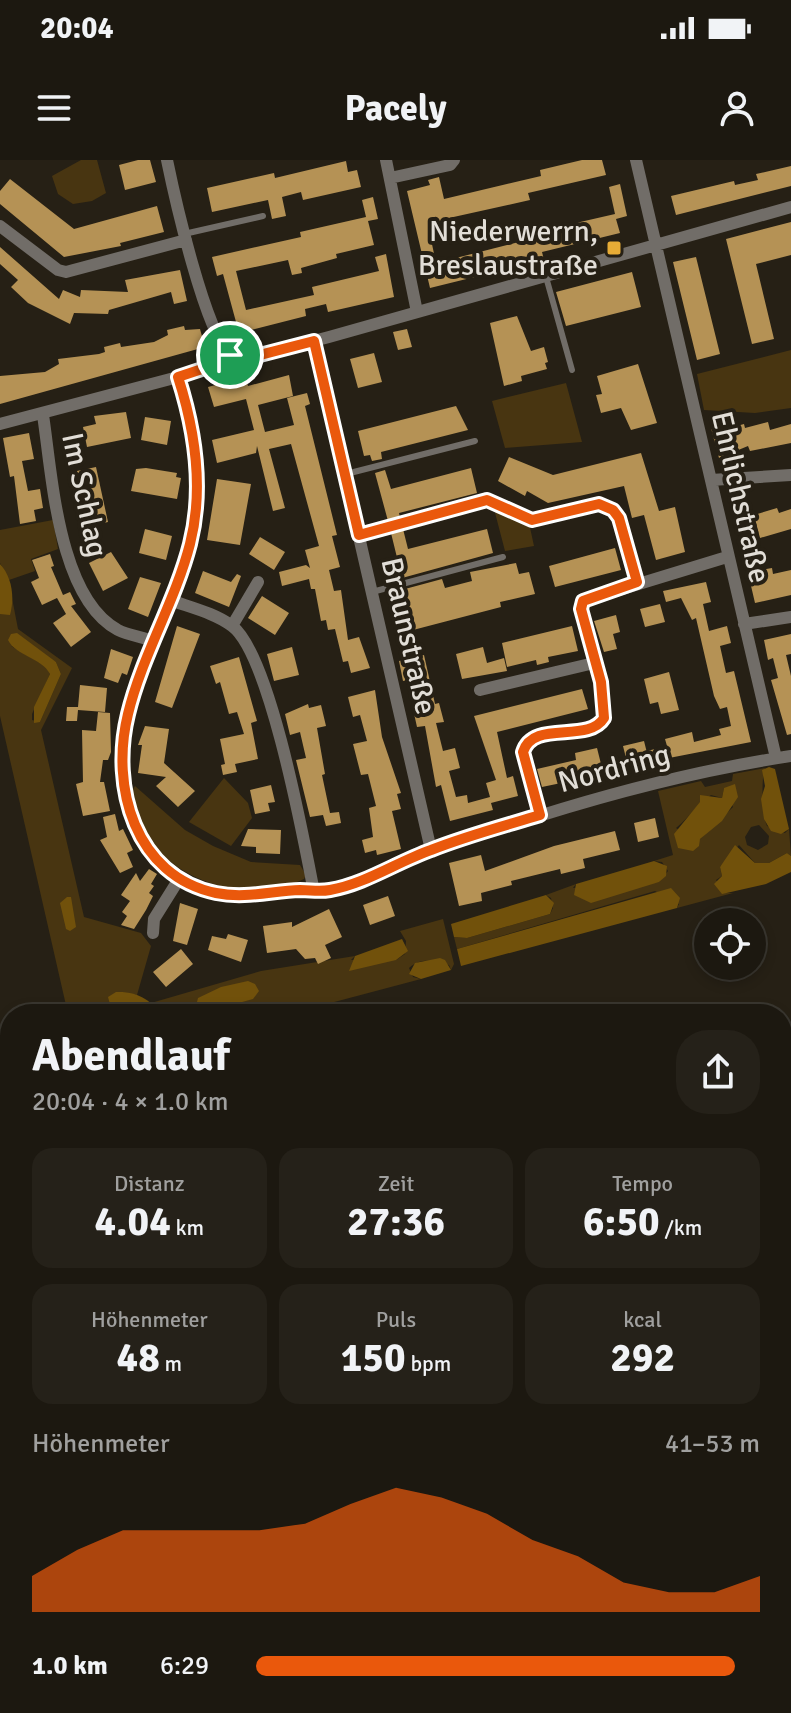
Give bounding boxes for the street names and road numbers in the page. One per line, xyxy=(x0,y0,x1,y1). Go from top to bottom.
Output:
street label: Ehrlichstraße xyxy=(703,408,778,587)
street label: Im Schlag xyxy=(53,430,116,561)
street label: Braunstraße xyxy=(372,554,445,718)
street label: Nordring xyxy=(554,736,674,801)

